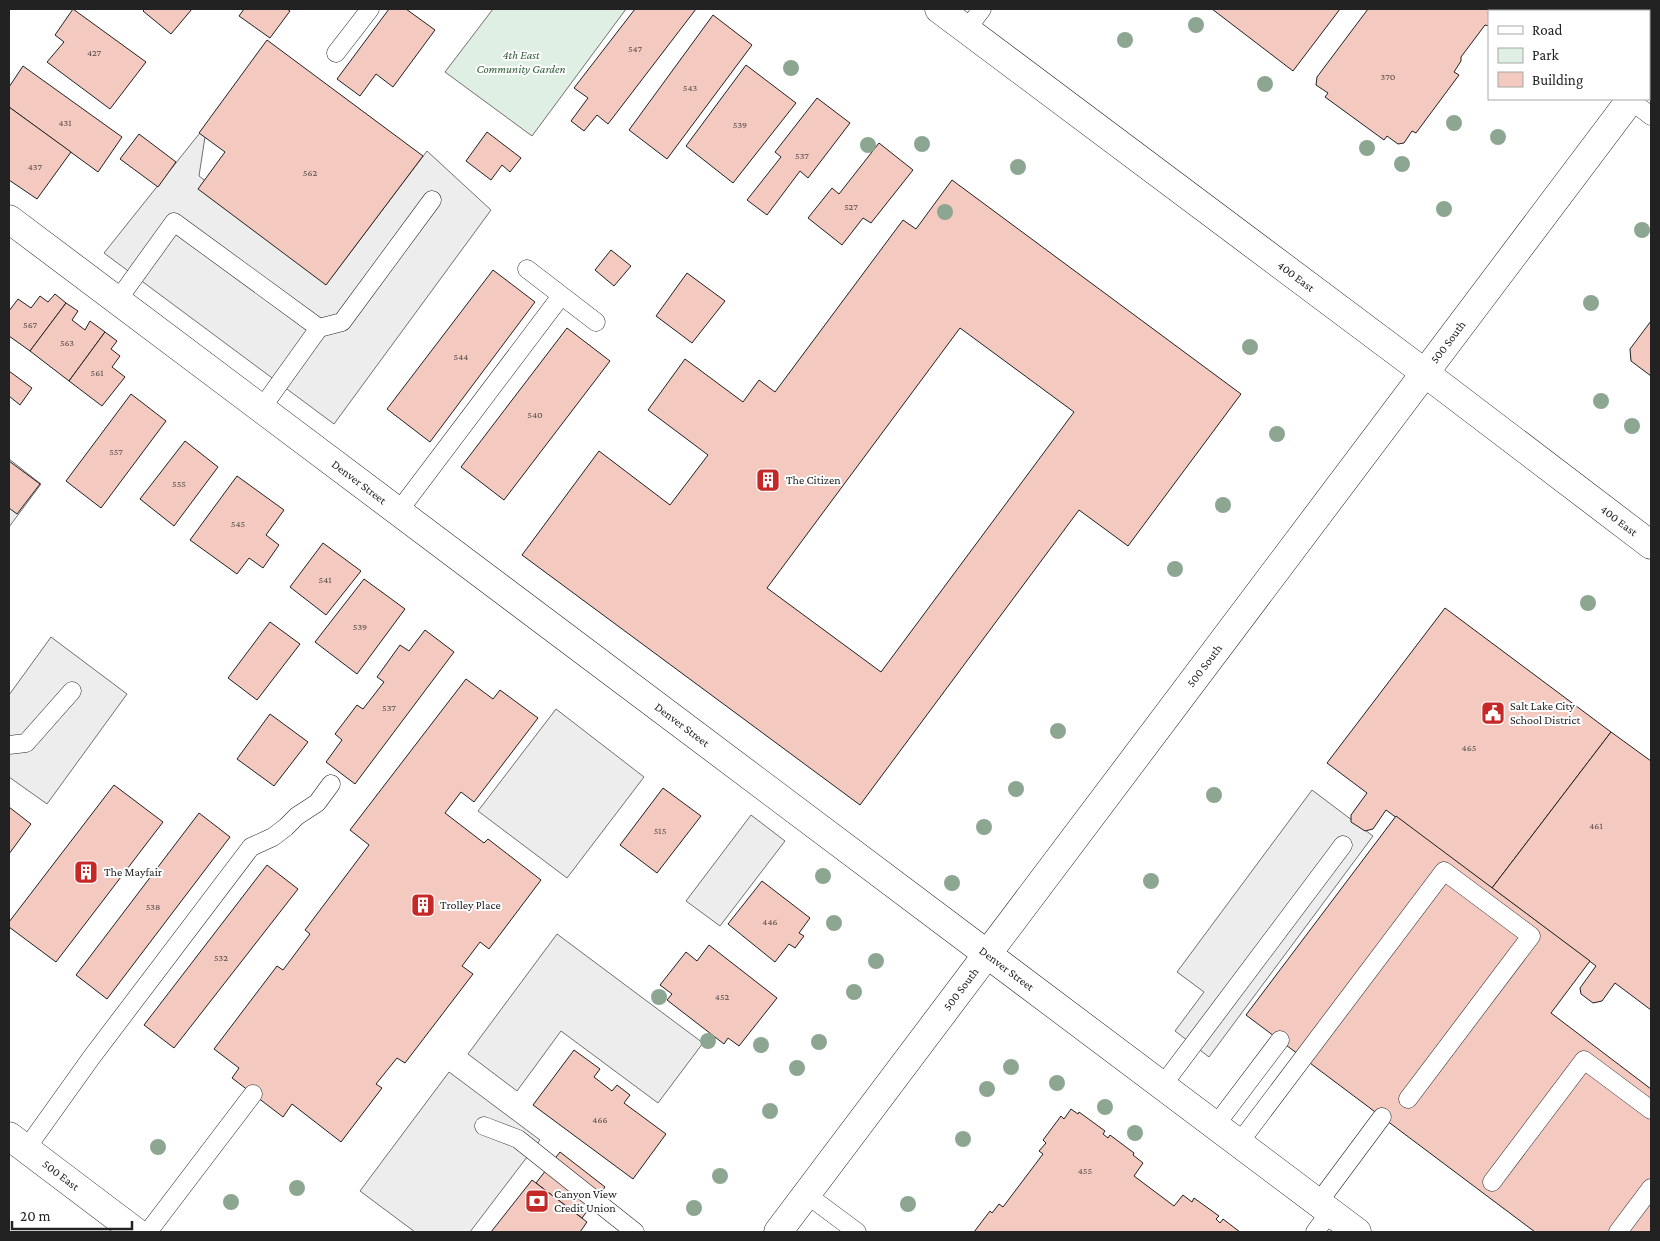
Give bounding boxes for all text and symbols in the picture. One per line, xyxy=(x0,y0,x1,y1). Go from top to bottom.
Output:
legend xyxy=(1488,10,1650,100)
text: Road xyxy=(1532,22,1563,38)
house number: 547 xyxy=(628,43,642,54)
house number: 427 xyxy=(87,47,102,58)
text: Park xyxy=(1532,47,1559,63)
park label: 4th East Community Garden xyxy=(476,48,566,76)
house number: 370 xyxy=(1381,71,1396,82)
text: Building xyxy=(1532,72,1583,89)
house number: 543 xyxy=(683,82,697,93)
house number: 431 xyxy=(58,117,72,128)
house number: 539 xyxy=(733,119,747,130)
house number: 537 xyxy=(795,150,809,161)
house number: 437 xyxy=(28,161,43,172)
house number: 562 xyxy=(303,167,317,178)
house number: 527 xyxy=(844,201,858,212)
street label: 400 East xyxy=(1275,258,1318,295)
street label: 500 South xyxy=(1427,317,1469,366)
house number: 567 xyxy=(23,319,37,330)
house number: 563 xyxy=(60,337,74,348)
house number: 544 xyxy=(454,351,468,362)
house number: 561 xyxy=(90,367,104,378)
house number: 540 xyxy=(527,409,543,420)
house number: 557 xyxy=(109,446,123,457)
street label: Denver Street xyxy=(329,457,390,508)
building icon: The Citizen xyxy=(755,467,781,493)
place label: The Citizen xyxy=(786,473,841,487)
house number: 555 xyxy=(172,478,186,489)
street label: 400 East xyxy=(1598,502,1641,540)
house number: 545 xyxy=(231,518,246,529)
house number: 541 xyxy=(318,574,332,585)
house number: 539 xyxy=(353,621,367,632)
street label: 500 South xyxy=(1184,641,1225,690)
place label: Salt Lake City School District xyxy=(1510,699,1581,727)
street label: Denver Street xyxy=(652,700,713,751)
public building icon: Salt Lake City School District xyxy=(1480,700,1506,726)
house number: 537 xyxy=(382,702,396,713)
house number: 465 xyxy=(1462,742,1477,753)
house number: 461 xyxy=(1589,820,1603,831)
house number: 515 xyxy=(654,825,667,836)
building icon: The Mayfair xyxy=(73,859,99,885)
place label: The Mayfair xyxy=(104,865,163,879)
building icon: Trolley Place xyxy=(410,892,436,918)
place label: Trolley Place xyxy=(440,898,501,912)
house number: 538 xyxy=(146,901,160,912)
house number: 446 xyxy=(762,916,778,927)
street label: Denver Street xyxy=(976,944,1038,995)
house number: 532 xyxy=(214,952,228,963)
street label: 500 South xyxy=(940,965,982,1013)
house number: 452 xyxy=(715,991,729,1002)
house number: 466 xyxy=(592,1114,608,1125)
street label: 500 East xyxy=(40,1157,83,1194)
house number: 455 xyxy=(1078,1165,1092,1176)
place label: Canyon View Credit Union xyxy=(554,1187,617,1215)
bank icon: Canyon View Credit Union xyxy=(524,1188,550,1214)
scale bar xyxy=(12,1198,132,1230)
text: 20 m xyxy=(20,1208,51,1224)

